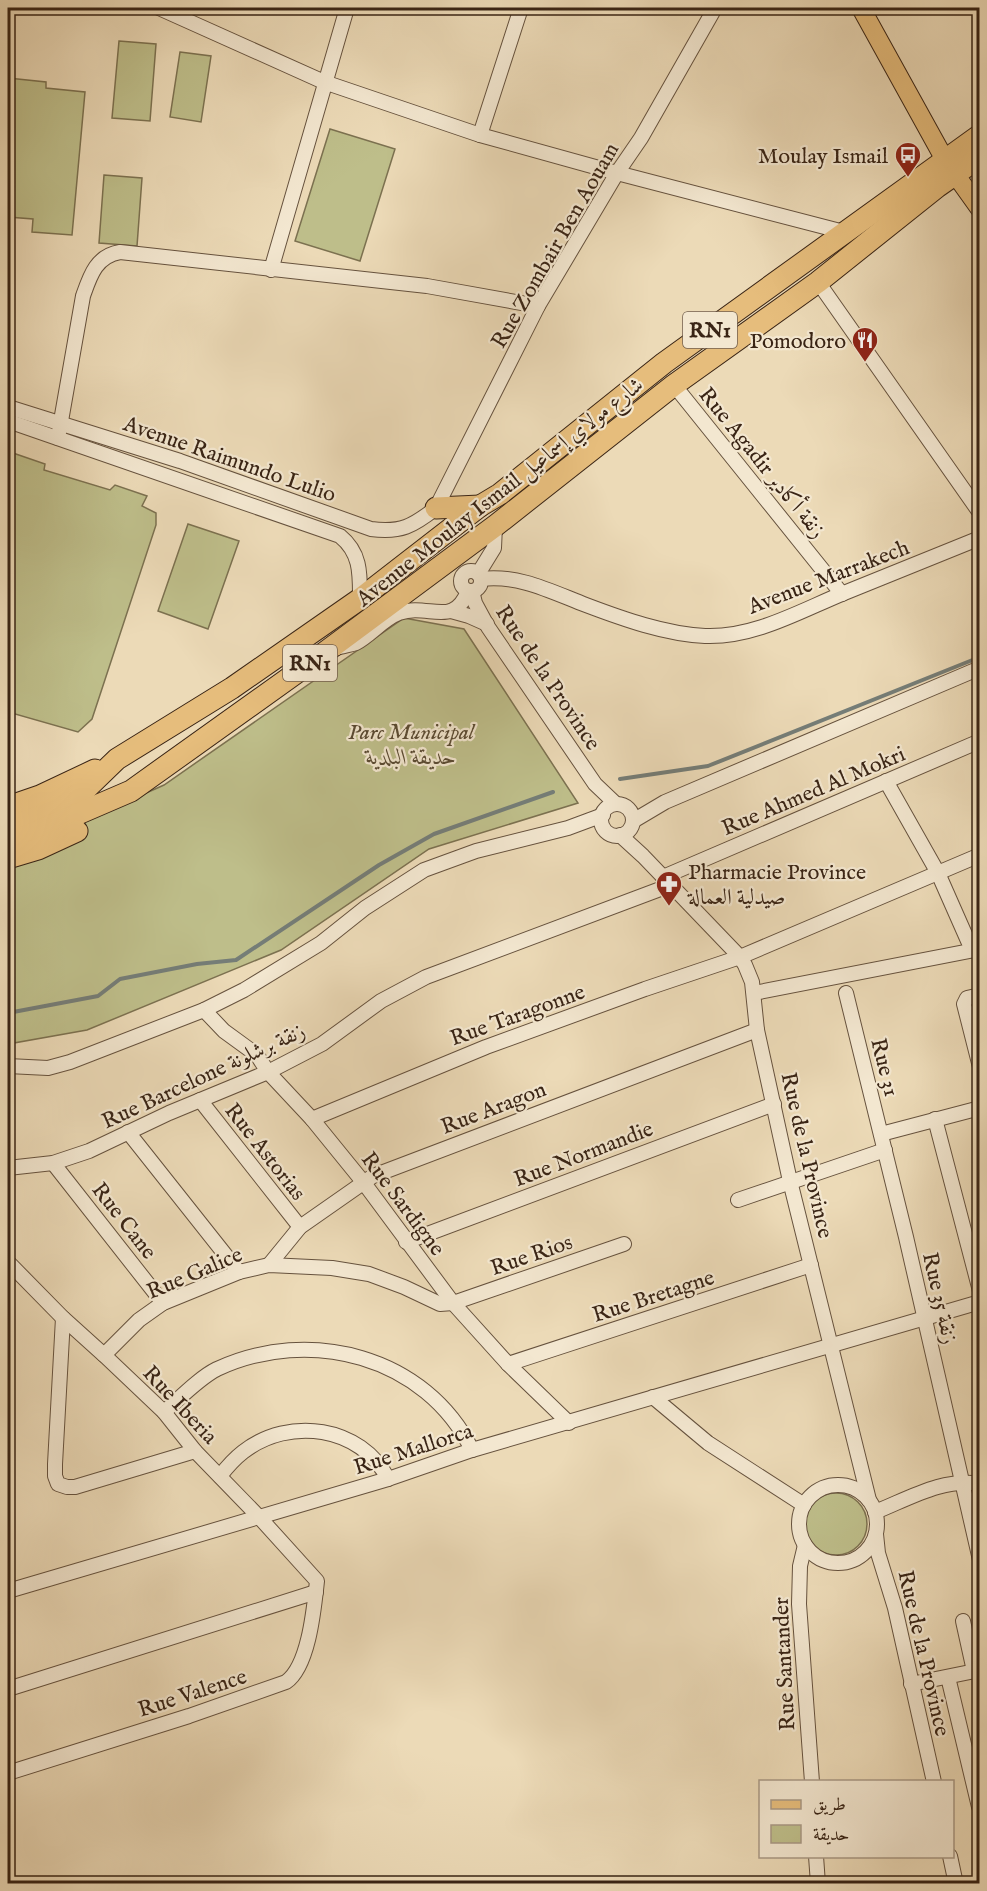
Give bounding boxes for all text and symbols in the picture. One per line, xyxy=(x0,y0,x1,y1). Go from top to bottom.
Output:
street label: Rue Zombair Ben Aouam xyxy=(485,138,626,354)
bus stop icon: Moulay Ismail xyxy=(893,140,923,178)
place label: Moulay Ismail xyxy=(758,143,888,171)
road number: RN1 xyxy=(683,312,737,348)
restaurant icon: Pomodoro xyxy=(850,325,880,363)
place label: Pomodoro xyxy=(750,328,846,356)
street label: Avenue Moulay Ismail شارع مولاي إسماعيل xyxy=(350,372,651,617)
street label: Rue Agadir زنقة أكادير xyxy=(692,380,833,545)
street label: Avenue Raimundo Lulio xyxy=(118,410,340,509)
street label: Avenue Marrakech xyxy=(743,534,914,622)
street label: Rue de la Province xyxy=(488,600,606,756)
road number: RN1 xyxy=(283,645,337,681)
park label: Parc Municipal حديقة البلدية xyxy=(348,719,476,772)
street label: Rue Ahmed Al Mokri xyxy=(718,740,910,843)
place label: Pharmacie Province صيدلية العمالة xyxy=(687,859,866,912)
pharmacy icon: Pharmacie Province صيدلية العمالة xyxy=(654,869,684,907)
street label: Rue Taragonne xyxy=(446,979,589,1053)
street label: Rue Barcelone زنقة برشلونة xyxy=(98,1017,310,1136)
street label: Rue 31 xyxy=(863,1035,905,1100)
street label: Rue de la Province xyxy=(773,1070,839,1241)
street label: Rue Aragon xyxy=(437,1076,551,1142)
street label: Rue Astorias xyxy=(218,1098,311,1207)
street label: Rue Normandie xyxy=(510,1115,657,1194)
street label: Rue Sardigne xyxy=(354,1147,451,1262)
street label: Rue Cane xyxy=(85,1177,162,1265)
street label: Rue Rios xyxy=(487,1229,576,1283)
street label: Rue Galice xyxy=(143,1241,247,1307)
street label: Rue 35 زنقة xyxy=(915,1250,963,1347)
street label: Rue Bretagne xyxy=(589,1264,718,1330)
street label: Rue Iberia xyxy=(136,1360,223,1451)
street label: Rue Mallorca xyxy=(350,1417,477,1482)
street label: Rue de la Province xyxy=(890,1568,956,1739)
street label: Rue Santander xyxy=(768,1596,802,1732)
street label: Rue Valence xyxy=(135,1663,251,1725)
legend xyxy=(759,1780,954,1858)
text: طريق xyxy=(813,1794,846,1817)
text: حديقة xyxy=(813,1824,849,1847)

